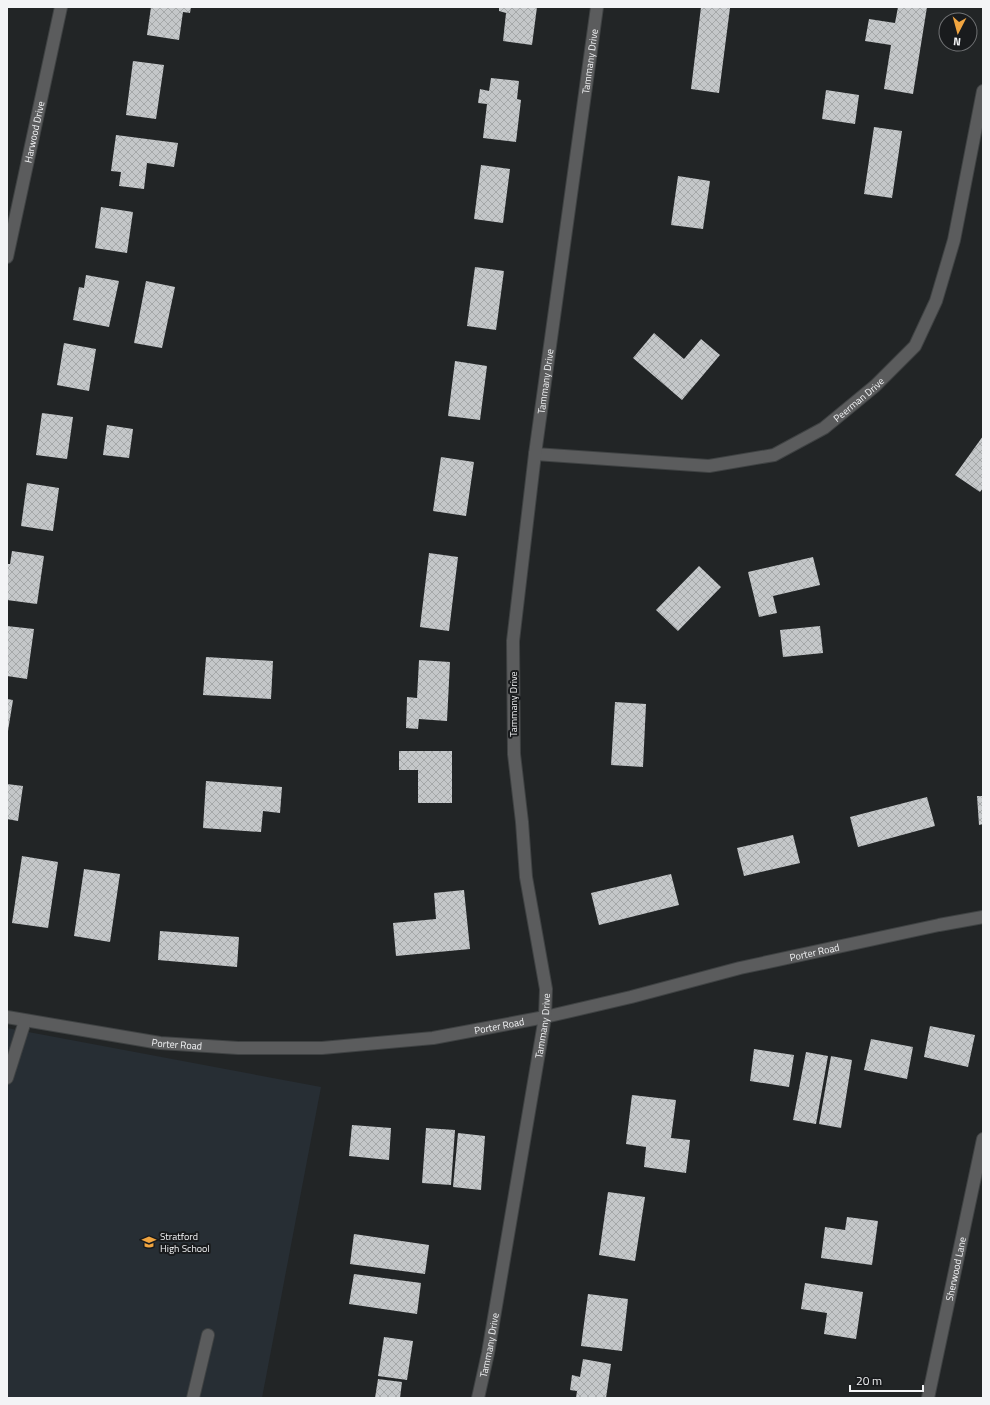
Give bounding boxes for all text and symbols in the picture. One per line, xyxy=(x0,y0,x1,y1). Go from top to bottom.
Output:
north arrow xyxy=(938,12,978,52)
street label: Tammany Drive xyxy=(578,28,601,95)
text: N xyxy=(952,34,962,50)
street label: Harwood Drive xyxy=(20,100,48,164)
street label: Tammany Drive xyxy=(533,348,557,415)
street label: Peerman Drive xyxy=(830,374,887,425)
street label: Tammany Drive xyxy=(506,671,521,737)
street label: Porter Road xyxy=(788,939,841,965)
street label: Tammany Drive xyxy=(531,993,553,1059)
street label: Porter Road xyxy=(473,1014,525,1038)
street label: Porter Road xyxy=(150,1034,202,1053)
place label: Stratford High School xyxy=(160,1229,210,1256)
school or university icon: Stratford High School xyxy=(141,1234,157,1250)
street label: Sherwood Lane xyxy=(941,1235,970,1302)
street label: Tammany Drive xyxy=(475,1312,502,1379)
scale bar xyxy=(850,1367,923,1393)
text: 20 m xyxy=(856,1371,882,1390)

